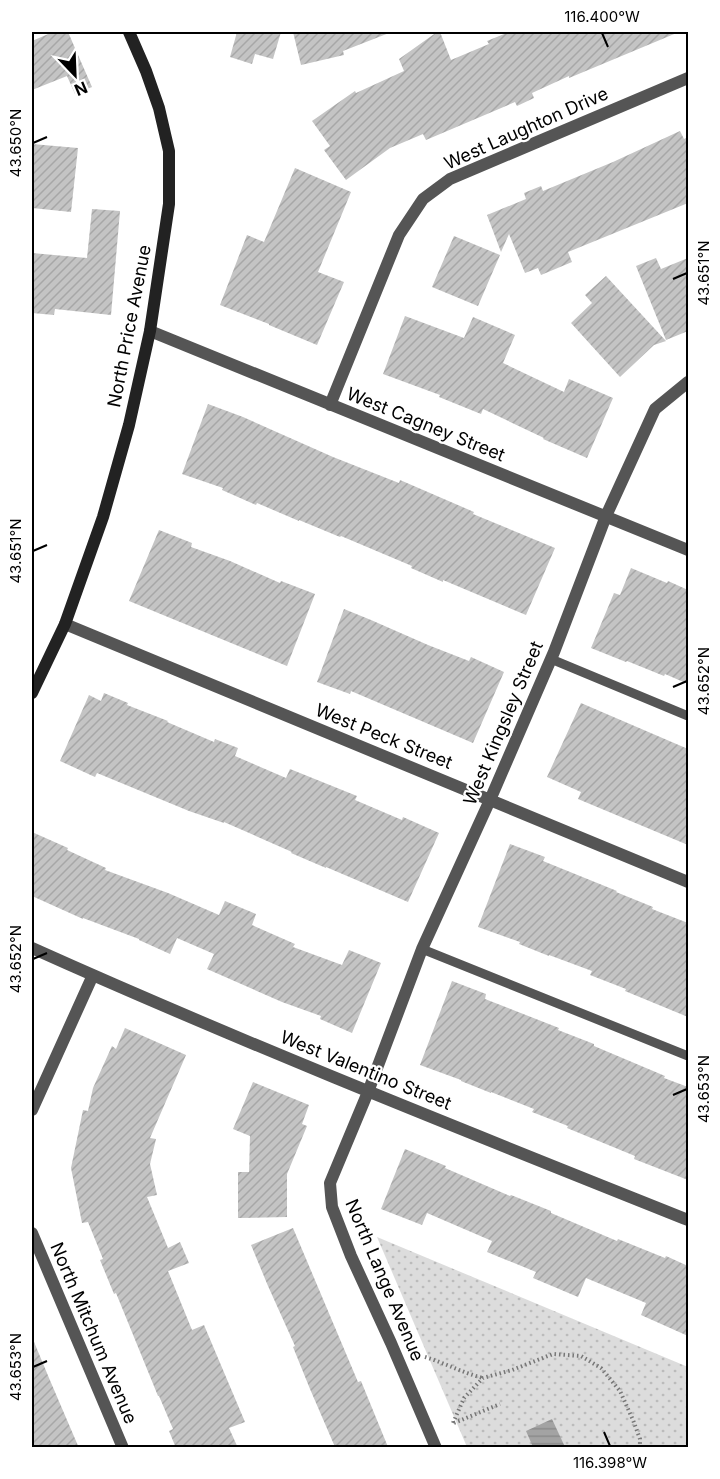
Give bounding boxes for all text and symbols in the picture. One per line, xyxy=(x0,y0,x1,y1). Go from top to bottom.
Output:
text: 116.400°W xyxy=(564,7,640,26)
north arrow xyxy=(45,45,105,105)
text: N xyxy=(71,77,90,100)
street label: West Laughton Drive xyxy=(441,82,611,174)
text: 43.650°N xyxy=(6,109,25,177)
text: 43.651°N xyxy=(694,240,713,306)
street label: North Price Avenue xyxy=(103,243,155,409)
street label: West Cagney Street xyxy=(344,383,508,465)
text: 43.651°N xyxy=(6,518,25,584)
street label: West Kingsley Street xyxy=(459,638,547,808)
text: 43.652°N xyxy=(694,647,713,715)
street label: West Peck Street xyxy=(313,699,456,773)
text: 43.652°N xyxy=(6,925,25,993)
street label: West Valentino Street xyxy=(278,1026,455,1114)
text: 43.653°N xyxy=(694,1055,713,1123)
street label: North Lange Avenue xyxy=(341,1196,429,1364)
street label: North Mitchum Avenue xyxy=(46,1239,142,1427)
text: 43.653°N xyxy=(6,1333,25,1401)
text: 116.398°W xyxy=(573,1453,647,1472)

